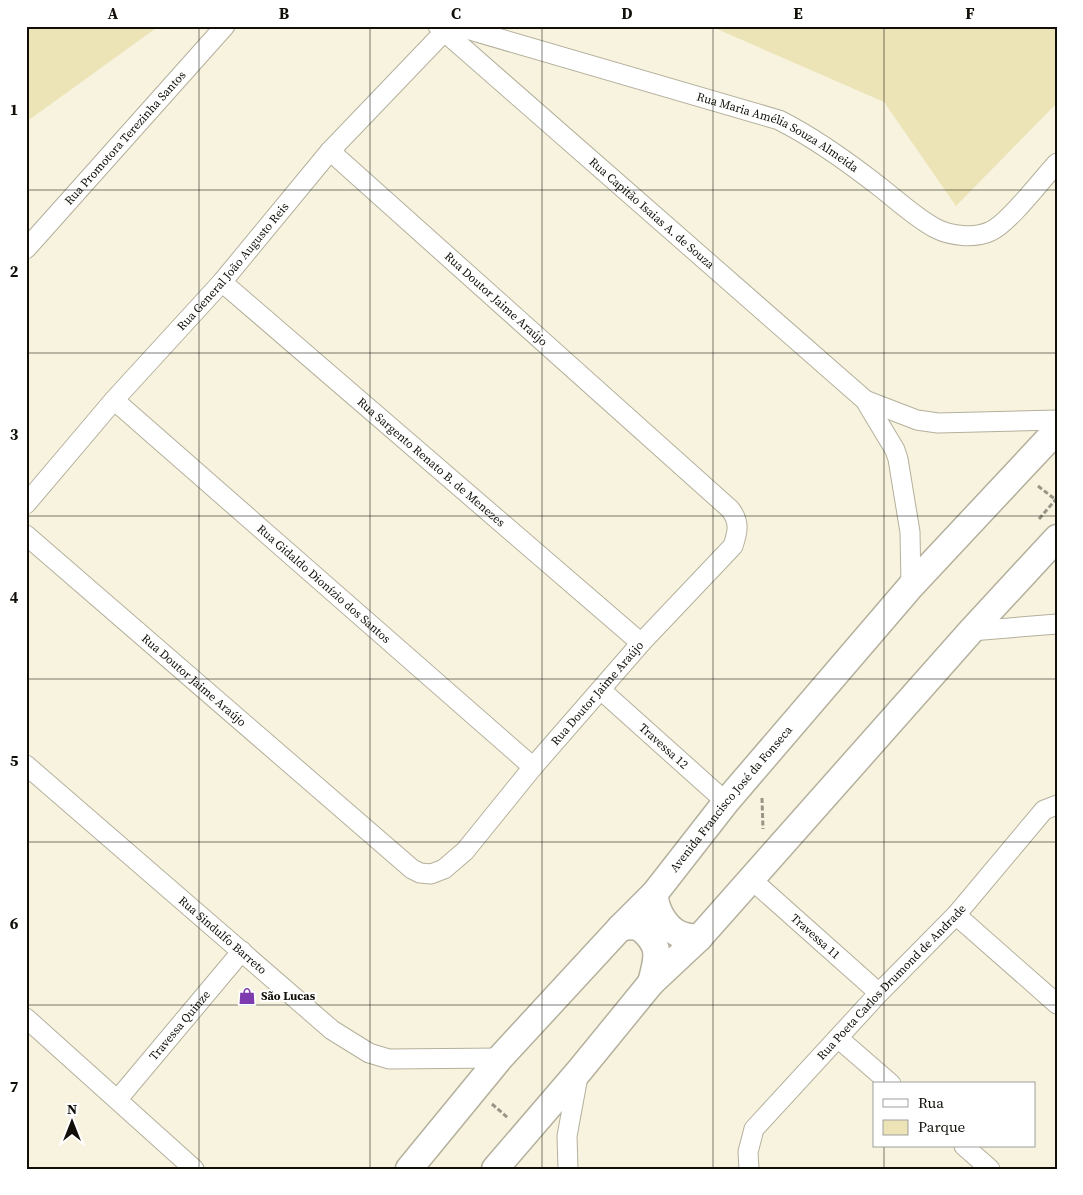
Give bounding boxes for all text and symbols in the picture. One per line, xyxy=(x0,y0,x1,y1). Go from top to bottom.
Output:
text: A xyxy=(108,2,119,24)
text: B xyxy=(279,2,290,24)
text: C xyxy=(451,2,461,24)
text: D xyxy=(621,2,633,24)
text: E xyxy=(793,2,803,24)
text: F xyxy=(965,2,975,24)
street label: Rua Promotora Terezinha Santos xyxy=(61,67,189,208)
street label: Rua Maria Amélia Souza Almeida xyxy=(695,89,862,176)
text: 1 xyxy=(10,98,18,120)
street label: Rua Capitão Isaias A. de Souza xyxy=(586,154,718,273)
street label: Rua General João Augusto Reis xyxy=(173,199,292,334)
street label: Rua Doutor Jaime Araújo xyxy=(441,248,551,350)
text: 2 xyxy=(10,260,19,282)
street label: Rua Sargento Renato B. de Menezes xyxy=(354,394,508,530)
text: 3 xyxy=(10,423,19,445)
street label: Rua Gidaldo Dionízio dos Santos xyxy=(254,521,394,647)
text: 4 xyxy=(10,586,19,608)
street label: Rua Doutor Jaime Araújo xyxy=(138,631,250,730)
street label: Rua Doutor Jaime Araújo xyxy=(547,637,647,749)
street label: Travessa 12 xyxy=(635,720,692,772)
street label: Avenida Francisco José da Fonseca xyxy=(666,722,796,875)
text: 5 xyxy=(10,749,19,771)
street label: Rua Sindulfo Barreto xyxy=(175,893,270,978)
street label: Rua Poeta Carlos Drumond de Andrade xyxy=(813,901,970,1063)
street label: Travessa 11 xyxy=(787,910,844,963)
text: 6 xyxy=(10,912,19,934)
shop icon: São Lucas xyxy=(237,986,257,1006)
street label: Travessa Quinze xyxy=(146,987,214,1064)
place label: São Lucas xyxy=(261,988,316,1004)
text: 7 xyxy=(10,1075,19,1097)
legend xyxy=(873,1082,1036,1148)
text: Rua xyxy=(918,1092,944,1113)
north arrow xyxy=(48,1098,98,1148)
text: N xyxy=(67,1099,77,1119)
text: Parque xyxy=(918,1116,966,1137)

